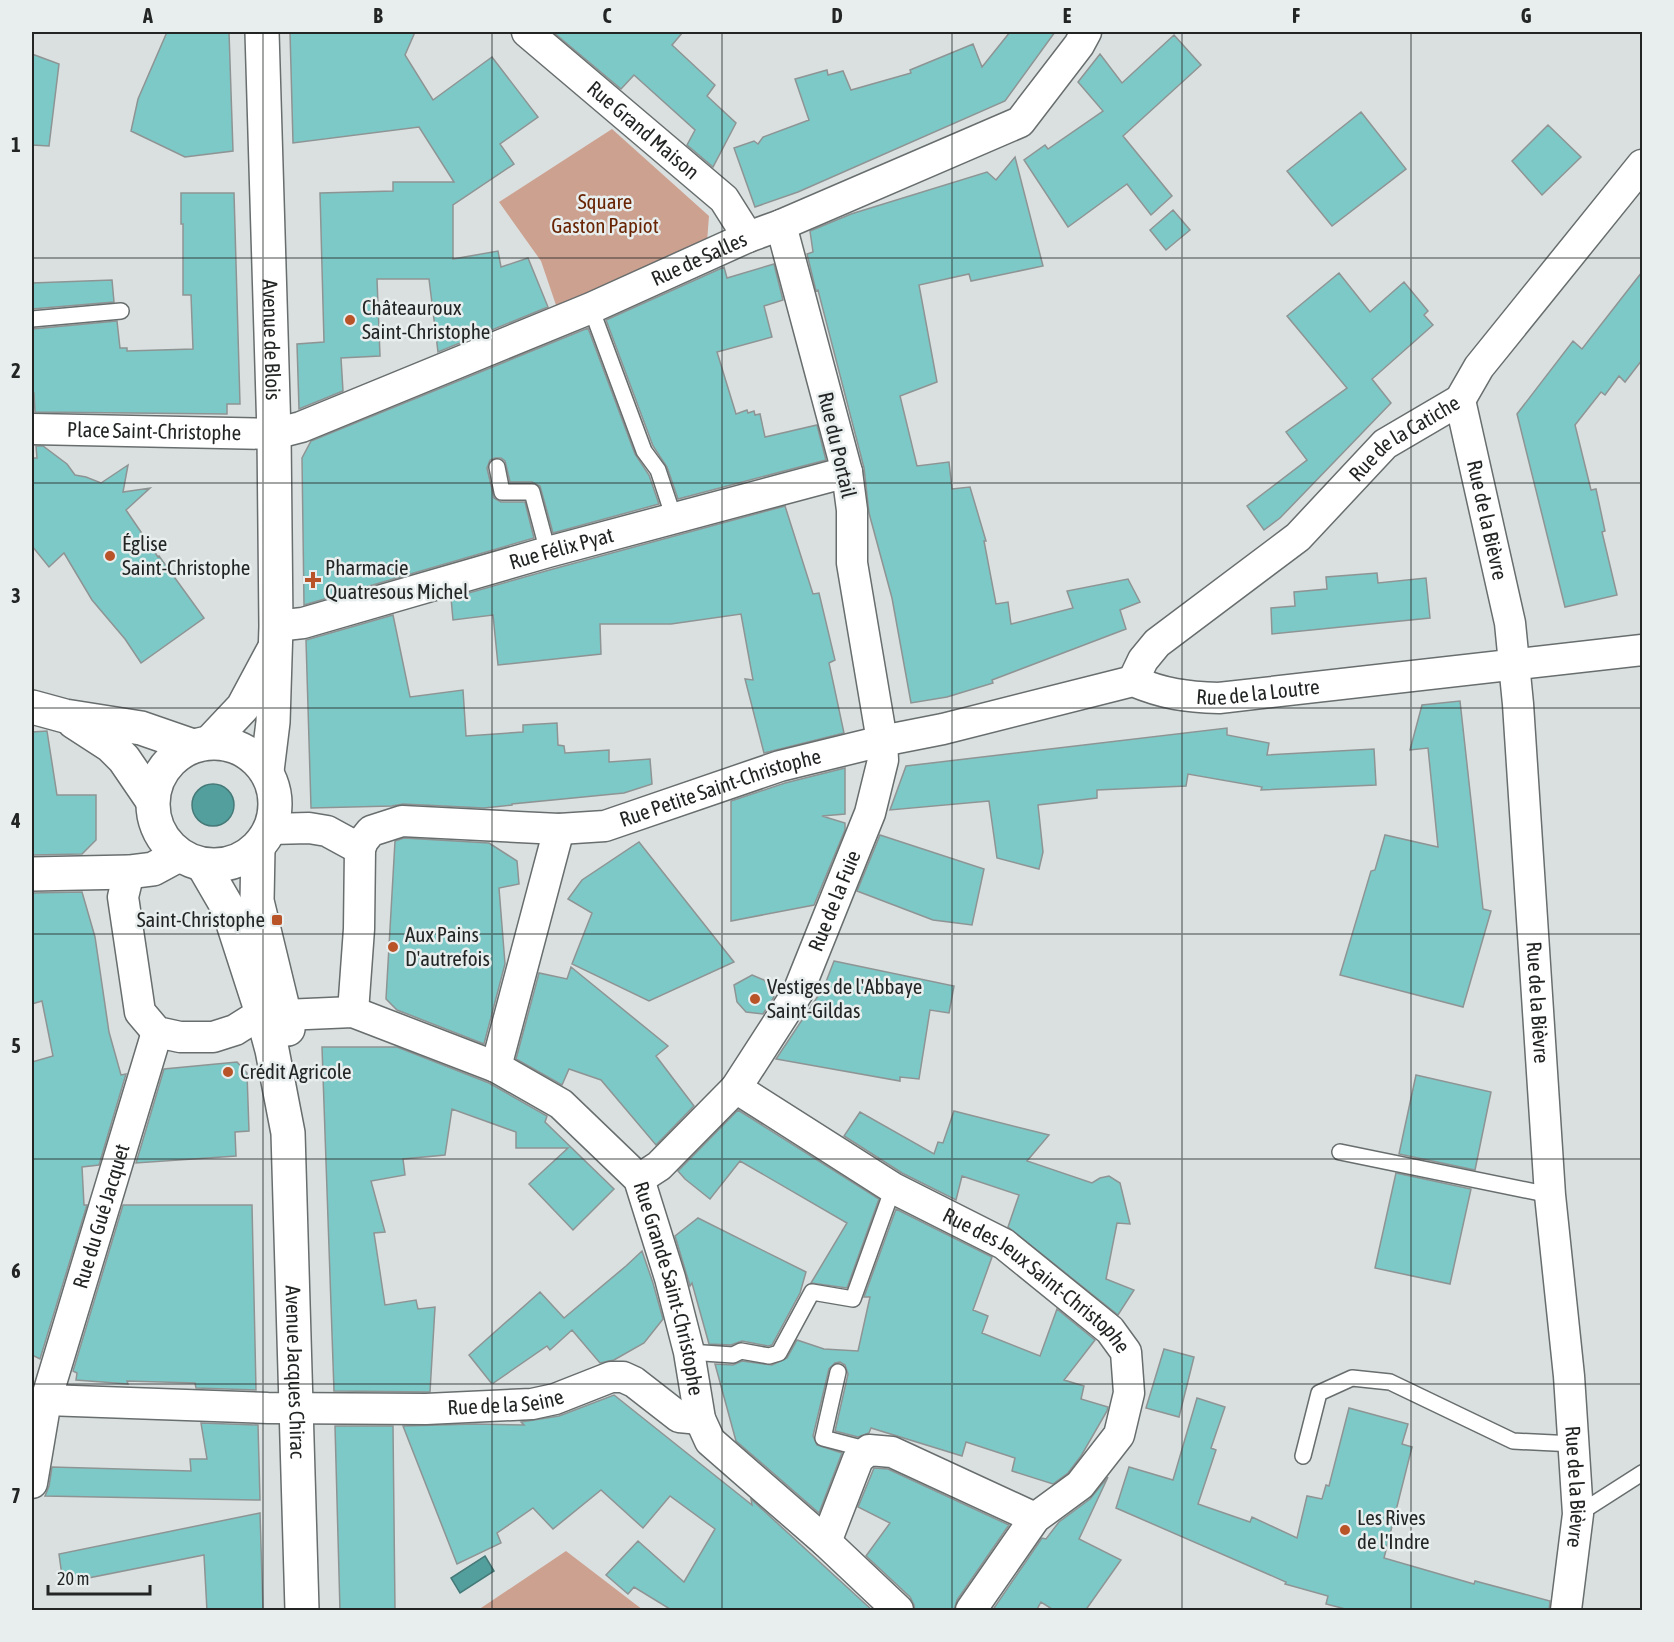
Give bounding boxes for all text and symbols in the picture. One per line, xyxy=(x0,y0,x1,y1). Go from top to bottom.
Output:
text: A xyxy=(142,4,153,27)
text: B xyxy=(373,4,383,27)
text: C xyxy=(603,4,612,27)
text: D xyxy=(831,4,843,27)
text: E xyxy=(1063,4,1072,27)
text: F xyxy=(1292,4,1300,27)
text: G xyxy=(1521,4,1532,27)
street label: Rue Grand Maison xyxy=(583,75,704,184)
text: 1 xyxy=(11,133,21,156)
park label: Square Gaston Papiot xyxy=(551,189,659,237)
street label: Rue de Salles xyxy=(647,226,750,290)
street label: Avenue de Blois xyxy=(258,279,286,401)
place label: Châteauroux Saint-Christophe xyxy=(362,295,490,343)
marker: Châteauroux Saint-Christophe xyxy=(343,313,357,327)
text: 2 xyxy=(11,359,21,382)
street label: Rue du Portail xyxy=(814,389,862,501)
street label: Rue de la Catiche xyxy=(1344,390,1464,486)
street label: Place Saint-Christophe xyxy=(67,417,241,444)
street label: Rue de la Bièvre xyxy=(1463,458,1513,582)
street label: Rue Félix Pyat xyxy=(506,522,616,574)
place label: Église Saint-Christophe xyxy=(122,531,250,579)
marker: Église Saint-Christophe xyxy=(103,549,117,563)
place label: Pharmacie Quatresous Michel xyxy=(325,555,469,603)
marker: Pharmacie Quatresous Michel xyxy=(306,573,320,587)
text: 3 xyxy=(11,584,21,607)
street label: Rue de la Loutre xyxy=(1195,674,1321,709)
street label: Rue Petite Saint-Christophe xyxy=(616,743,823,831)
text: 4 xyxy=(10,809,21,832)
street label: Rue de la Fuie xyxy=(803,847,865,954)
place label: Saint-Christophe xyxy=(137,907,265,931)
marker: Saint-Christophe xyxy=(270,913,284,927)
place label: Aux Pains D'autrefois xyxy=(405,922,490,970)
marker: Aux Pains D'autrefois xyxy=(386,940,400,954)
street label: Rue de la Bièvre xyxy=(1522,941,1554,1064)
place label: Vestiges de l'Abbaye Saint-Gildas xyxy=(767,974,922,1022)
marker: Vestiges de l'Abbaye Saint-Gildas xyxy=(748,992,762,1006)
text: 5 xyxy=(11,1034,21,1057)
place label: Crédit Agricole xyxy=(240,1059,352,1083)
marker: Crédit Agricole xyxy=(221,1065,235,1079)
street label: Rue du Gué Jacquet xyxy=(67,1141,134,1291)
street label: Rue Grande Saint-Christophe xyxy=(629,1178,709,1397)
street label: Rue des Jeux Saint-Christophe xyxy=(939,1202,1136,1357)
text: 6 xyxy=(11,1259,21,1282)
street label: Avenue Jacques Chirac xyxy=(281,1285,311,1459)
street label: Rue de la Seine xyxy=(447,1384,567,1419)
street label: Rue de la Bièvre xyxy=(1561,1425,1591,1549)
text: 7 xyxy=(11,1484,21,1507)
place label: Les Rives de l'Indre xyxy=(1357,1505,1430,1553)
marker: Les Rives de l'Indre xyxy=(1338,1523,1352,1537)
scale bar xyxy=(48,1558,150,1596)
text: 20 m xyxy=(57,1568,89,1589)

